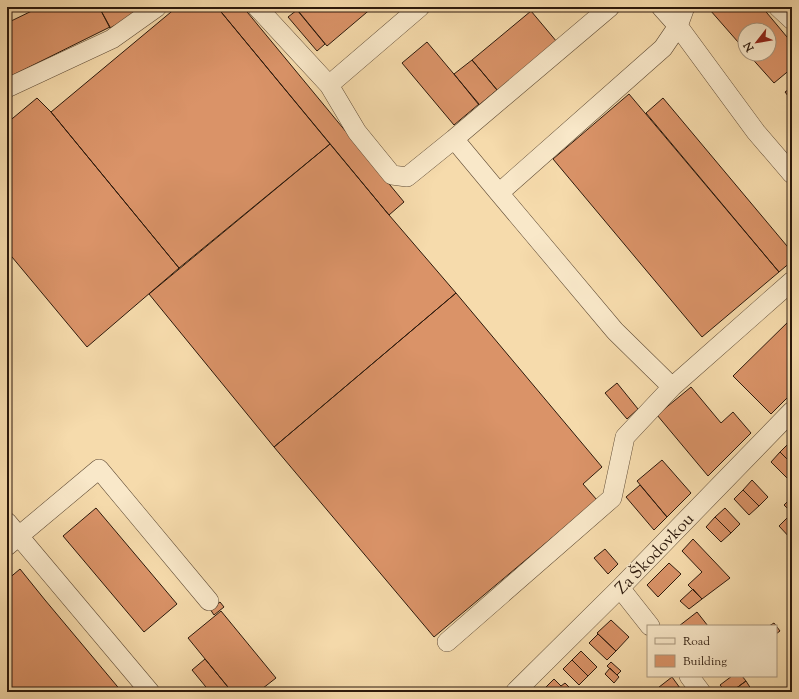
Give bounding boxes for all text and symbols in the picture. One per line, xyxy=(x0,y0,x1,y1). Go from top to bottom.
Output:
north arrow xyxy=(737,22,777,62)
text: N xyxy=(740,39,759,55)
street label: Za Škodovkou xyxy=(610,508,701,600)
legend xyxy=(647,625,777,677)
text: Road xyxy=(683,633,710,651)
text: Building xyxy=(683,653,727,671)

